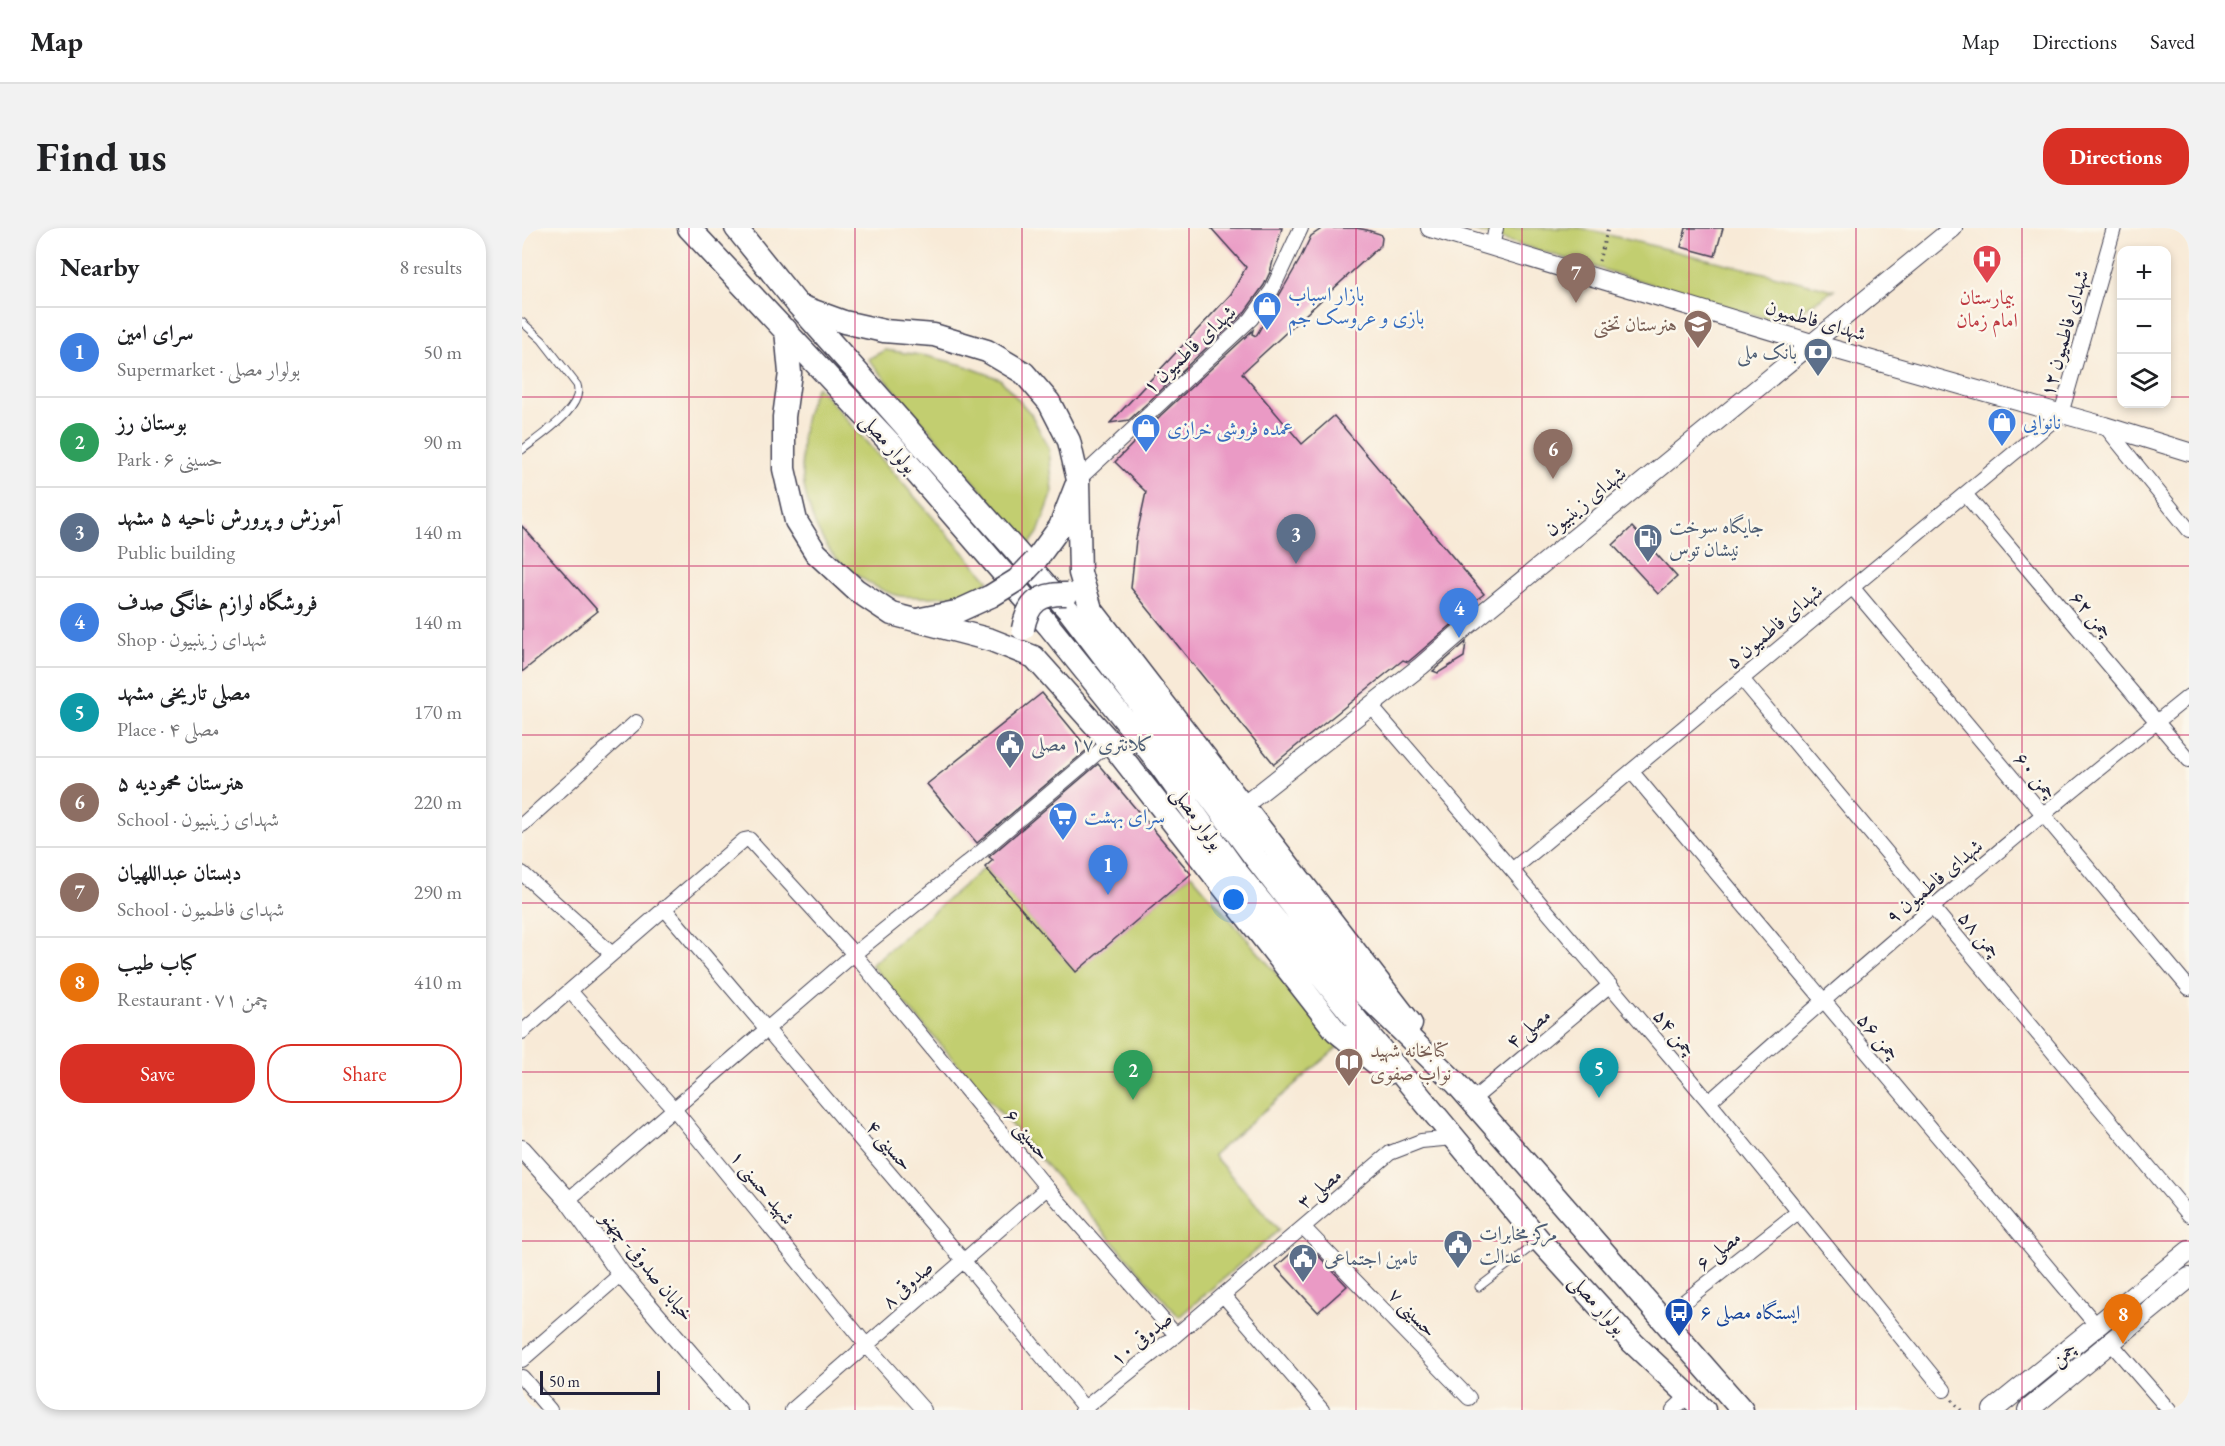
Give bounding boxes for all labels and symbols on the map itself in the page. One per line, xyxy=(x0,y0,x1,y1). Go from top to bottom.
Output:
hospital icon: بیمارستان امام زمان xyxy=(1971,243,2003,285)
pin: 7 xyxy=(1556,254,1596,303)
street label: شهدای فاطمیون ۱۲ xyxy=(2033,267,2095,399)
place label: بازار اسباب بازی و عروسک جم xyxy=(1288,281,1424,336)
place label: بیمارستان امام زمان xyxy=(1956,284,2018,338)
shop icon: بازار اسباب بازی و عروسک جم xyxy=(1251,290,1283,332)
street label: شهدای فاطمیون xyxy=(1763,293,1869,347)
street label: شهدای فاطمیون ۱ xyxy=(1137,299,1241,399)
school or university icon: هنرستان تختی xyxy=(1682,308,1714,350)
place label: هنرستان تختی xyxy=(1593,311,1677,339)
bank icon: بانک ملی xyxy=(1802,336,1834,378)
place label: بانک ملی xyxy=(1737,339,1797,367)
shop icon: نانوایی xyxy=(1986,406,2018,448)
street label: بولوار مصلی xyxy=(853,407,923,480)
place label: نانوایی xyxy=(2023,409,2061,436)
shop icon: عمده فروشی خرازی xyxy=(1130,412,1162,454)
place label: عمده فروشی خرازی xyxy=(1167,415,1293,443)
pin: 6 xyxy=(1534,430,1572,479)
street label: شهدای زینبیون xyxy=(1539,460,1631,542)
place label: جایگاه سوخت نیشان توس xyxy=(1669,513,1764,562)
pin: 3 xyxy=(1276,514,1316,564)
fuel station icon: جایگاه سوخت نیشان توس xyxy=(1632,522,1664,564)
street label: شهدای فاطمیون ۵ xyxy=(1720,578,1828,674)
street label: چمن ۶۲ xyxy=(2064,585,2119,644)
pin: 4 xyxy=(1440,588,1478,638)
public building icon: کلانتری ۱۷ مصلی xyxy=(994,728,1026,770)
place label: کلانتری ۱۷ مصلی xyxy=(1031,731,1153,759)
street label: چمن ۶۰ xyxy=(2008,746,2063,805)
street label: بولوار مصلی xyxy=(1164,781,1230,856)
supermarket icon: سرای بهشت xyxy=(1047,800,1079,842)
place label: سرای بهشت xyxy=(1084,803,1165,830)
street label: شهدای فاطمیون ۹ xyxy=(1880,833,1988,929)
pin: 1 xyxy=(1088,846,1128,895)
your location xyxy=(1219,885,1248,914)
street label: چمن ۵۸ xyxy=(1952,905,2007,964)
street label: مصلی ۴ xyxy=(1500,1002,1557,1056)
street label: چمن ۵۴ xyxy=(1647,1003,1702,1062)
street label: چمن ۵۶ xyxy=(1851,1007,1906,1066)
place label: کتابخانه شهید نواب صفوی xyxy=(1370,1037,1451,1086)
library icon: کتابخانه شهید نواب صفوی xyxy=(1333,1046,1365,1088)
pin: 5 xyxy=(1580,1048,1618,1098)
pin: 2 xyxy=(1114,1050,1152,1100)
street label: حسینی ۶ xyxy=(998,1103,1057,1167)
street label: حسینی ۴ xyxy=(859,1114,919,1177)
street label: شهید حسنی ۱ xyxy=(723,1144,801,1231)
street label: مصلی ۳ xyxy=(1291,1162,1348,1216)
street label: خیابان صدوقی- چهنو xyxy=(594,1204,700,1326)
place label: مرکز مخابرات عدالت xyxy=(1479,1220,1557,1269)
street label: مصلی ۶ xyxy=(1690,1224,1747,1278)
public building icon: مرکز مخابرات عدالت xyxy=(1442,1228,1474,1270)
public building icon: تامین اجتماعی xyxy=(1287,1242,1319,1284)
place label: تامین اجتماعی xyxy=(1324,1245,1417,1271)
street label: صدوقی ۸ xyxy=(876,1254,938,1314)
street label: بولوار مصلی xyxy=(1562,1268,1632,1341)
street label: حسینی ۷ xyxy=(1382,1282,1443,1344)
pin: 8 xyxy=(2104,1294,2142,1344)
bus stop icon: ایستگاه مصلی ۶ xyxy=(1663,1296,1695,1338)
place label: ایستگاه مصلی ۶ xyxy=(1700,1299,1800,1327)
street label: صدوقی ۱۰ xyxy=(1104,1305,1178,1371)
street label: چمن xyxy=(2044,1334,2082,1372)
scale bar xyxy=(540,1368,660,1396)

